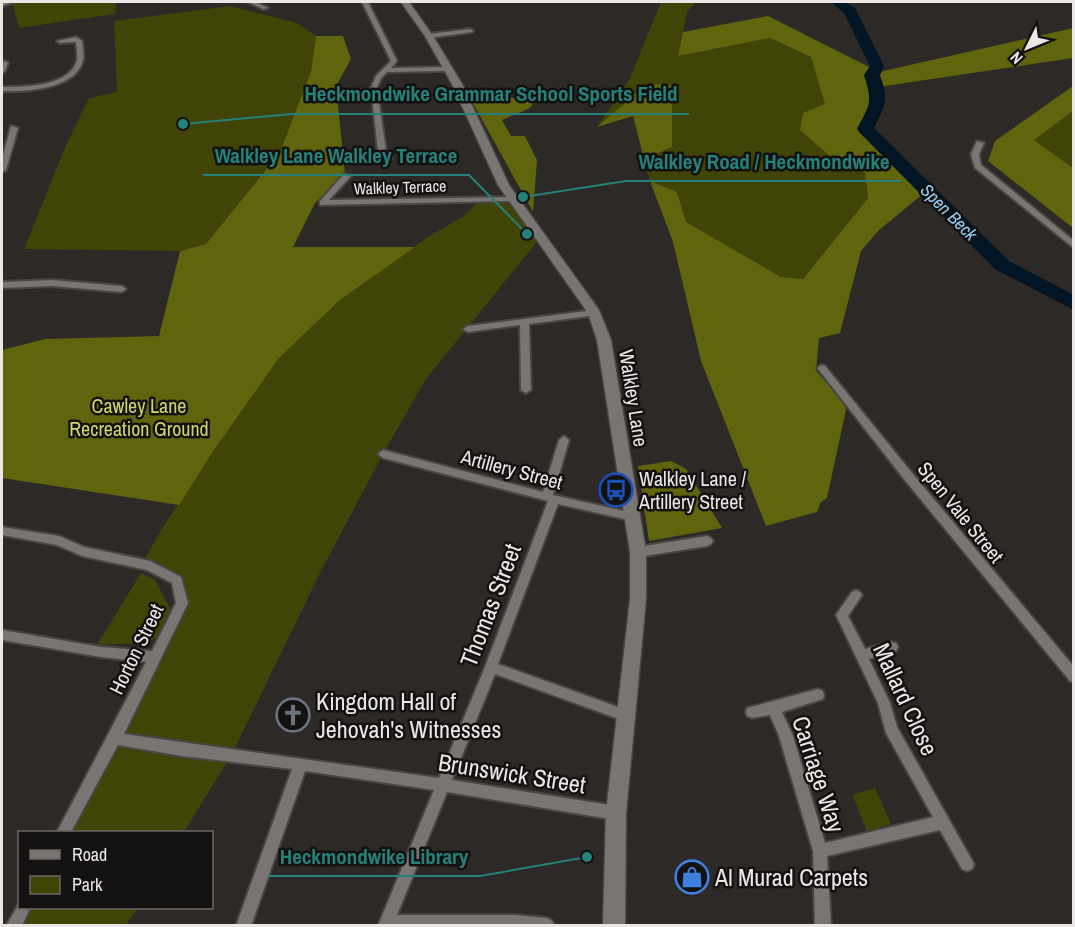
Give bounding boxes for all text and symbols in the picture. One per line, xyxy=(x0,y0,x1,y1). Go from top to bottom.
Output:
north arrow xyxy=(997,18,1057,78)
text: N xyxy=(1005,47,1027,69)
callout: Heckmondwike Grammar School Sports Field xyxy=(292,75,689,114)
text: Heckmondwike Grammar School Sports Field xyxy=(304,79,678,108)
callout: Walkley Lane Walkley Terrace xyxy=(203,136,469,175)
text: Walkley Lane Walkley Terrace xyxy=(215,141,457,170)
callout: Walkley Road / Heckmondwike xyxy=(626,142,901,181)
text: Walkley Road / Heckmondwike xyxy=(638,147,890,176)
street label: Walkley Terrace xyxy=(353,174,447,200)
water label: Spen Beck xyxy=(915,178,984,247)
street label: Walkley Lane xyxy=(613,348,655,448)
park label: Cawley Lane Recreation Ground xyxy=(69,392,209,442)
street label: Artillery Street xyxy=(457,442,566,496)
street label: Spen Vale Street xyxy=(912,456,1010,569)
place label: Walkley Lane / Artillery Street xyxy=(638,465,746,515)
bus stop icon: Walkley Lane / Artillery Street xyxy=(598,472,634,508)
street label: Thomas Street xyxy=(452,539,528,671)
street label: Horton Street xyxy=(102,599,170,699)
street label: Mallard Close xyxy=(866,638,946,760)
place label: Kingdom Hall of Jehovah's Witnesses xyxy=(316,685,501,745)
church icon: Kingdom Hall of Jehovah's Witnesses xyxy=(275,697,311,733)
street label: Carriage Way xyxy=(785,712,853,836)
street label: Brunswick Street xyxy=(436,746,588,801)
legend xyxy=(18,831,213,909)
callout: Heckmondwike Library xyxy=(268,837,480,876)
text: Road xyxy=(72,842,107,867)
text: Heckmondwike Library xyxy=(280,842,469,871)
shop icon: Al Murad Carpets xyxy=(674,859,710,895)
place label: Al Murad Carpets xyxy=(714,861,868,893)
text: Park xyxy=(72,872,103,897)

